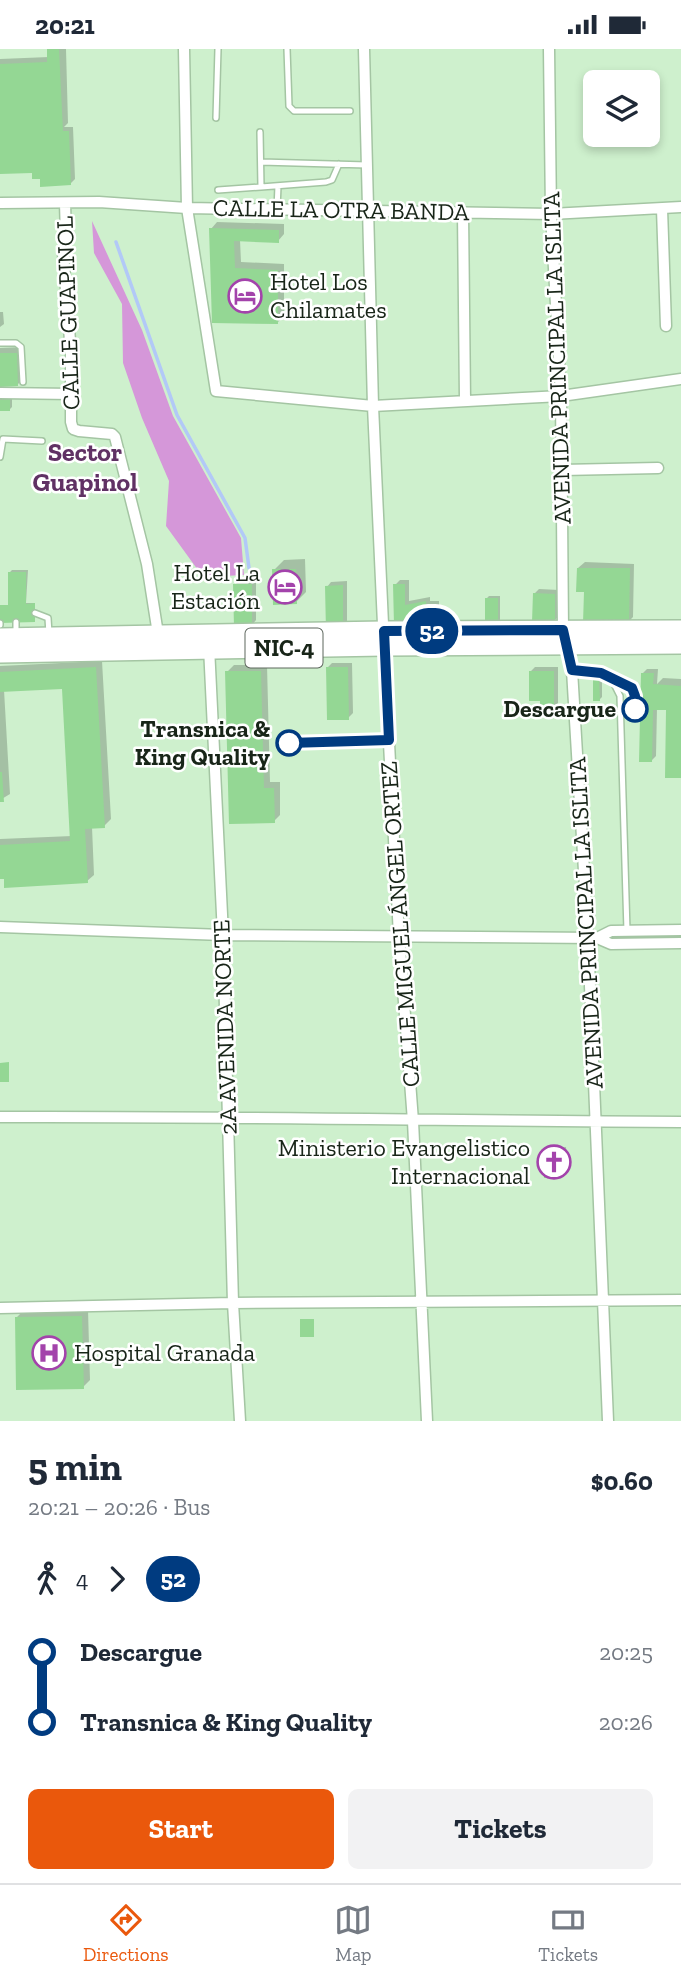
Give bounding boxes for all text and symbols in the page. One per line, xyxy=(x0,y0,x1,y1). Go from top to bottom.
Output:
text: 20:21 xyxy=(35,9,95,41)
map controls xyxy=(583,70,660,147)
button: layers xyxy=(583,70,660,147)
street label: AVENIDA PRINCIPAL LA ISLITA xyxy=(536,191,577,524)
street label: CALLE LA OTRA BANDA xyxy=(213,193,470,226)
street label: CALLE GUAPINOL xyxy=(50,216,85,411)
place label: Hotel Los Chilamates xyxy=(270,267,387,324)
hotel icon: Hotel Los Chilamates xyxy=(226,277,264,315)
district label: Sector Guapinol xyxy=(32,436,138,498)
place label: Hotel La Estación xyxy=(171,558,260,615)
hotel icon: Hotel La Estación xyxy=(266,568,304,606)
line badge: 52 xyxy=(400,608,464,654)
text: 52 xyxy=(419,616,445,645)
road number: NIC-4 xyxy=(246,629,322,667)
place label: Descargue xyxy=(503,694,616,723)
marker: Descargue xyxy=(622,696,648,722)
place label: Transnica & King Quality xyxy=(135,714,270,771)
marker: Transnica & King Quality xyxy=(276,730,302,756)
street label: AVENIDA PRINCIPAL LA ISLITA xyxy=(562,756,609,1090)
street label: CALLE MIGUEL ÁNGEL ORTEZ xyxy=(374,760,425,1088)
street label: 2A AVENIDA NORTE xyxy=(206,919,243,1135)
place label: Ministerio Evangelistico Internacional xyxy=(278,1133,530,1190)
church icon: Ministerio Evangelistico Internacional xyxy=(535,1143,573,1181)
hospital icon: Hospital Granada xyxy=(30,1334,68,1372)
place label: Hospital Granada xyxy=(74,1338,255,1367)
text: 5 min xyxy=(28,1444,122,1490)
text: $0.60 xyxy=(591,1465,653,1497)
text: 20:21 – 20:26 · Bus xyxy=(28,1493,210,1521)
icon: walk xyxy=(28,1560,66,1598)
icon: forward xyxy=(98,1560,136,1598)
text: 52 xyxy=(160,1564,186,1593)
text: 4 xyxy=(76,1565,88,1593)
text: Descargue xyxy=(80,1636,202,1668)
text: 20:25 xyxy=(599,1638,653,1666)
text: Transnica & King Quality xyxy=(80,1706,372,1738)
text: 20:26 xyxy=(599,1708,653,1736)
button: Start xyxy=(28,1789,334,1869)
button: Tickets xyxy=(348,1789,653,1869)
tab: Directions xyxy=(83,1901,169,1966)
tab: Map xyxy=(334,1901,372,1966)
tab: Tickets xyxy=(538,1901,598,1966)

